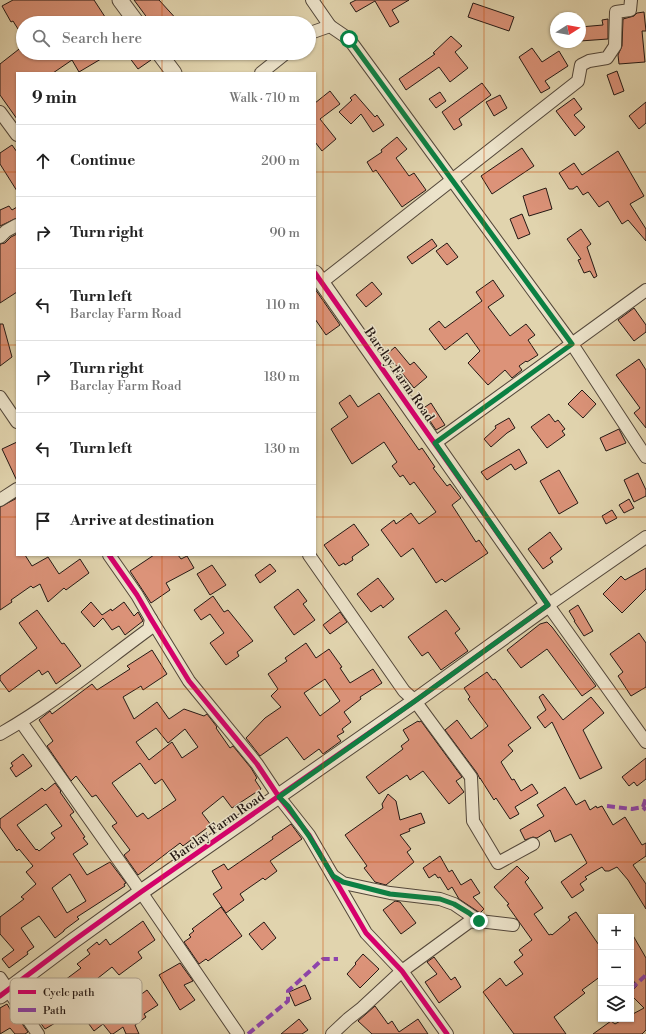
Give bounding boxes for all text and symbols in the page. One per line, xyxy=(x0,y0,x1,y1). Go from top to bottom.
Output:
north arrow xyxy=(550,12,586,48)
search box xyxy=(16,16,316,60)
icon: search xyxy=(30,27,52,49)
text: Search here xyxy=(62,29,142,48)
route start xyxy=(340,30,358,48)
text: 9 min xyxy=(32,87,77,109)
text: Walk · 710 m xyxy=(229,90,300,106)
icon: ahead xyxy=(32,150,54,172)
text: Continue xyxy=(70,151,135,170)
text: 200 m xyxy=(261,153,300,169)
icon: right xyxy=(32,222,54,244)
text: Turn right xyxy=(70,223,144,242)
text: 90 m xyxy=(269,225,300,241)
text: Turn left xyxy=(70,287,132,306)
icon: left xyxy=(32,294,54,316)
text: 110 m xyxy=(266,297,300,313)
text: Barclay Farm Road xyxy=(70,306,181,322)
street label: Barclay Farm Road xyxy=(360,324,438,425)
text: Turn right xyxy=(70,359,144,378)
icon: right xyxy=(32,366,54,388)
text: 180 m xyxy=(264,369,300,385)
text: Barclay Farm Road xyxy=(70,378,181,394)
icon: left xyxy=(32,438,54,460)
text: Turn left xyxy=(70,439,132,458)
text: 130 m xyxy=(265,441,300,457)
icon: arrive xyxy=(32,510,54,532)
text: Arrive at destination xyxy=(70,511,214,530)
street label: Barclay Farm Road xyxy=(167,788,268,866)
route end xyxy=(470,912,488,930)
map controls xyxy=(598,914,634,1022)
button: + xyxy=(598,914,634,950)
button: − xyxy=(598,950,634,986)
legend xyxy=(10,978,142,1024)
text: Cycle path xyxy=(43,986,95,1000)
button: layers xyxy=(598,986,634,1022)
text: Path xyxy=(43,1004,67,1018)

